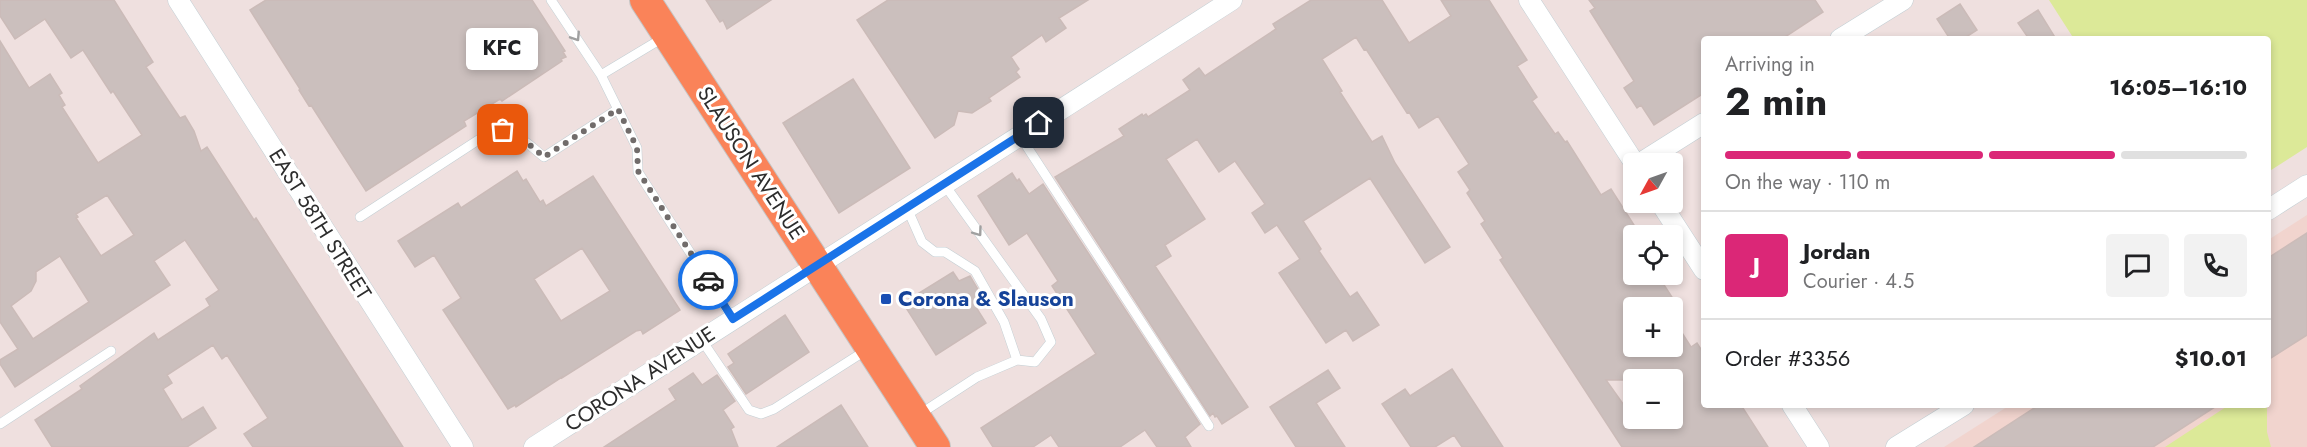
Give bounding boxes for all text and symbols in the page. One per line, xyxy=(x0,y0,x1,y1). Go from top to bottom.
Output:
callout: KFC xyxy=(467,28,539,70)
one-way arrow xyxy=(569,31,580,42)
text: KFC xyxy=(482,34,522,63)
text: Arriving in xyxy=(1725,50,1815,79)
text: 16:05–16:10 xyxy=(2109,71,2247,103)
text: 2 min xyxy=(1725,73,1827,130)
street label: SLAUSON AVENUE xyxy=(690,80,812,246)
pin xyxy=(1013,97,1064,148)
pin xyxy=(477,104,528,155)
icon: home xyxy=(1022,106,1055,139)
icon: bag xyxy=(486,113,519,146)
street label: EAST 58TH STREET xyxy=(262,143,379,305)
north arrow xyxy=(1623,153,1683,213)
map controls xyxy=(1623,153,1683,429)
text: On the way · 110 m xyxy=(1725,168,1890,197)
one-way arrow xyxy=(971,225,982,236)
button: locate xyxy=(1623,225,1683,285)
button: chat xyxy=(2106,234,2169,297)
button: phone xyxy=(2184,234,2247,297)
text: Jordan xyxy=(1803,235,1870,267)
text: J xyxy=(1753,249,1760,281)
courier xyxy=(678,250,738,310)
icon: car xyxy=(692,264,725,297)
text: Courier · 4.5 xyxy=(1803,267,1914,296)
place label: Corona & Slauson xyxy=(898,284,1074,314)
marker: Corona & Slauson xyxy=(879,292,893,306)
button: + xyxy=(1623,297,1683,357)
street label: CORONA AVENUE xyxy=(559,319,721,439)
text: Order #3356 xyxy=(1725,342,1850,374)
text: $10.01 xyxy=(2175,342,2247,374)
button: − xyxy=(1623,369,1683,429)

